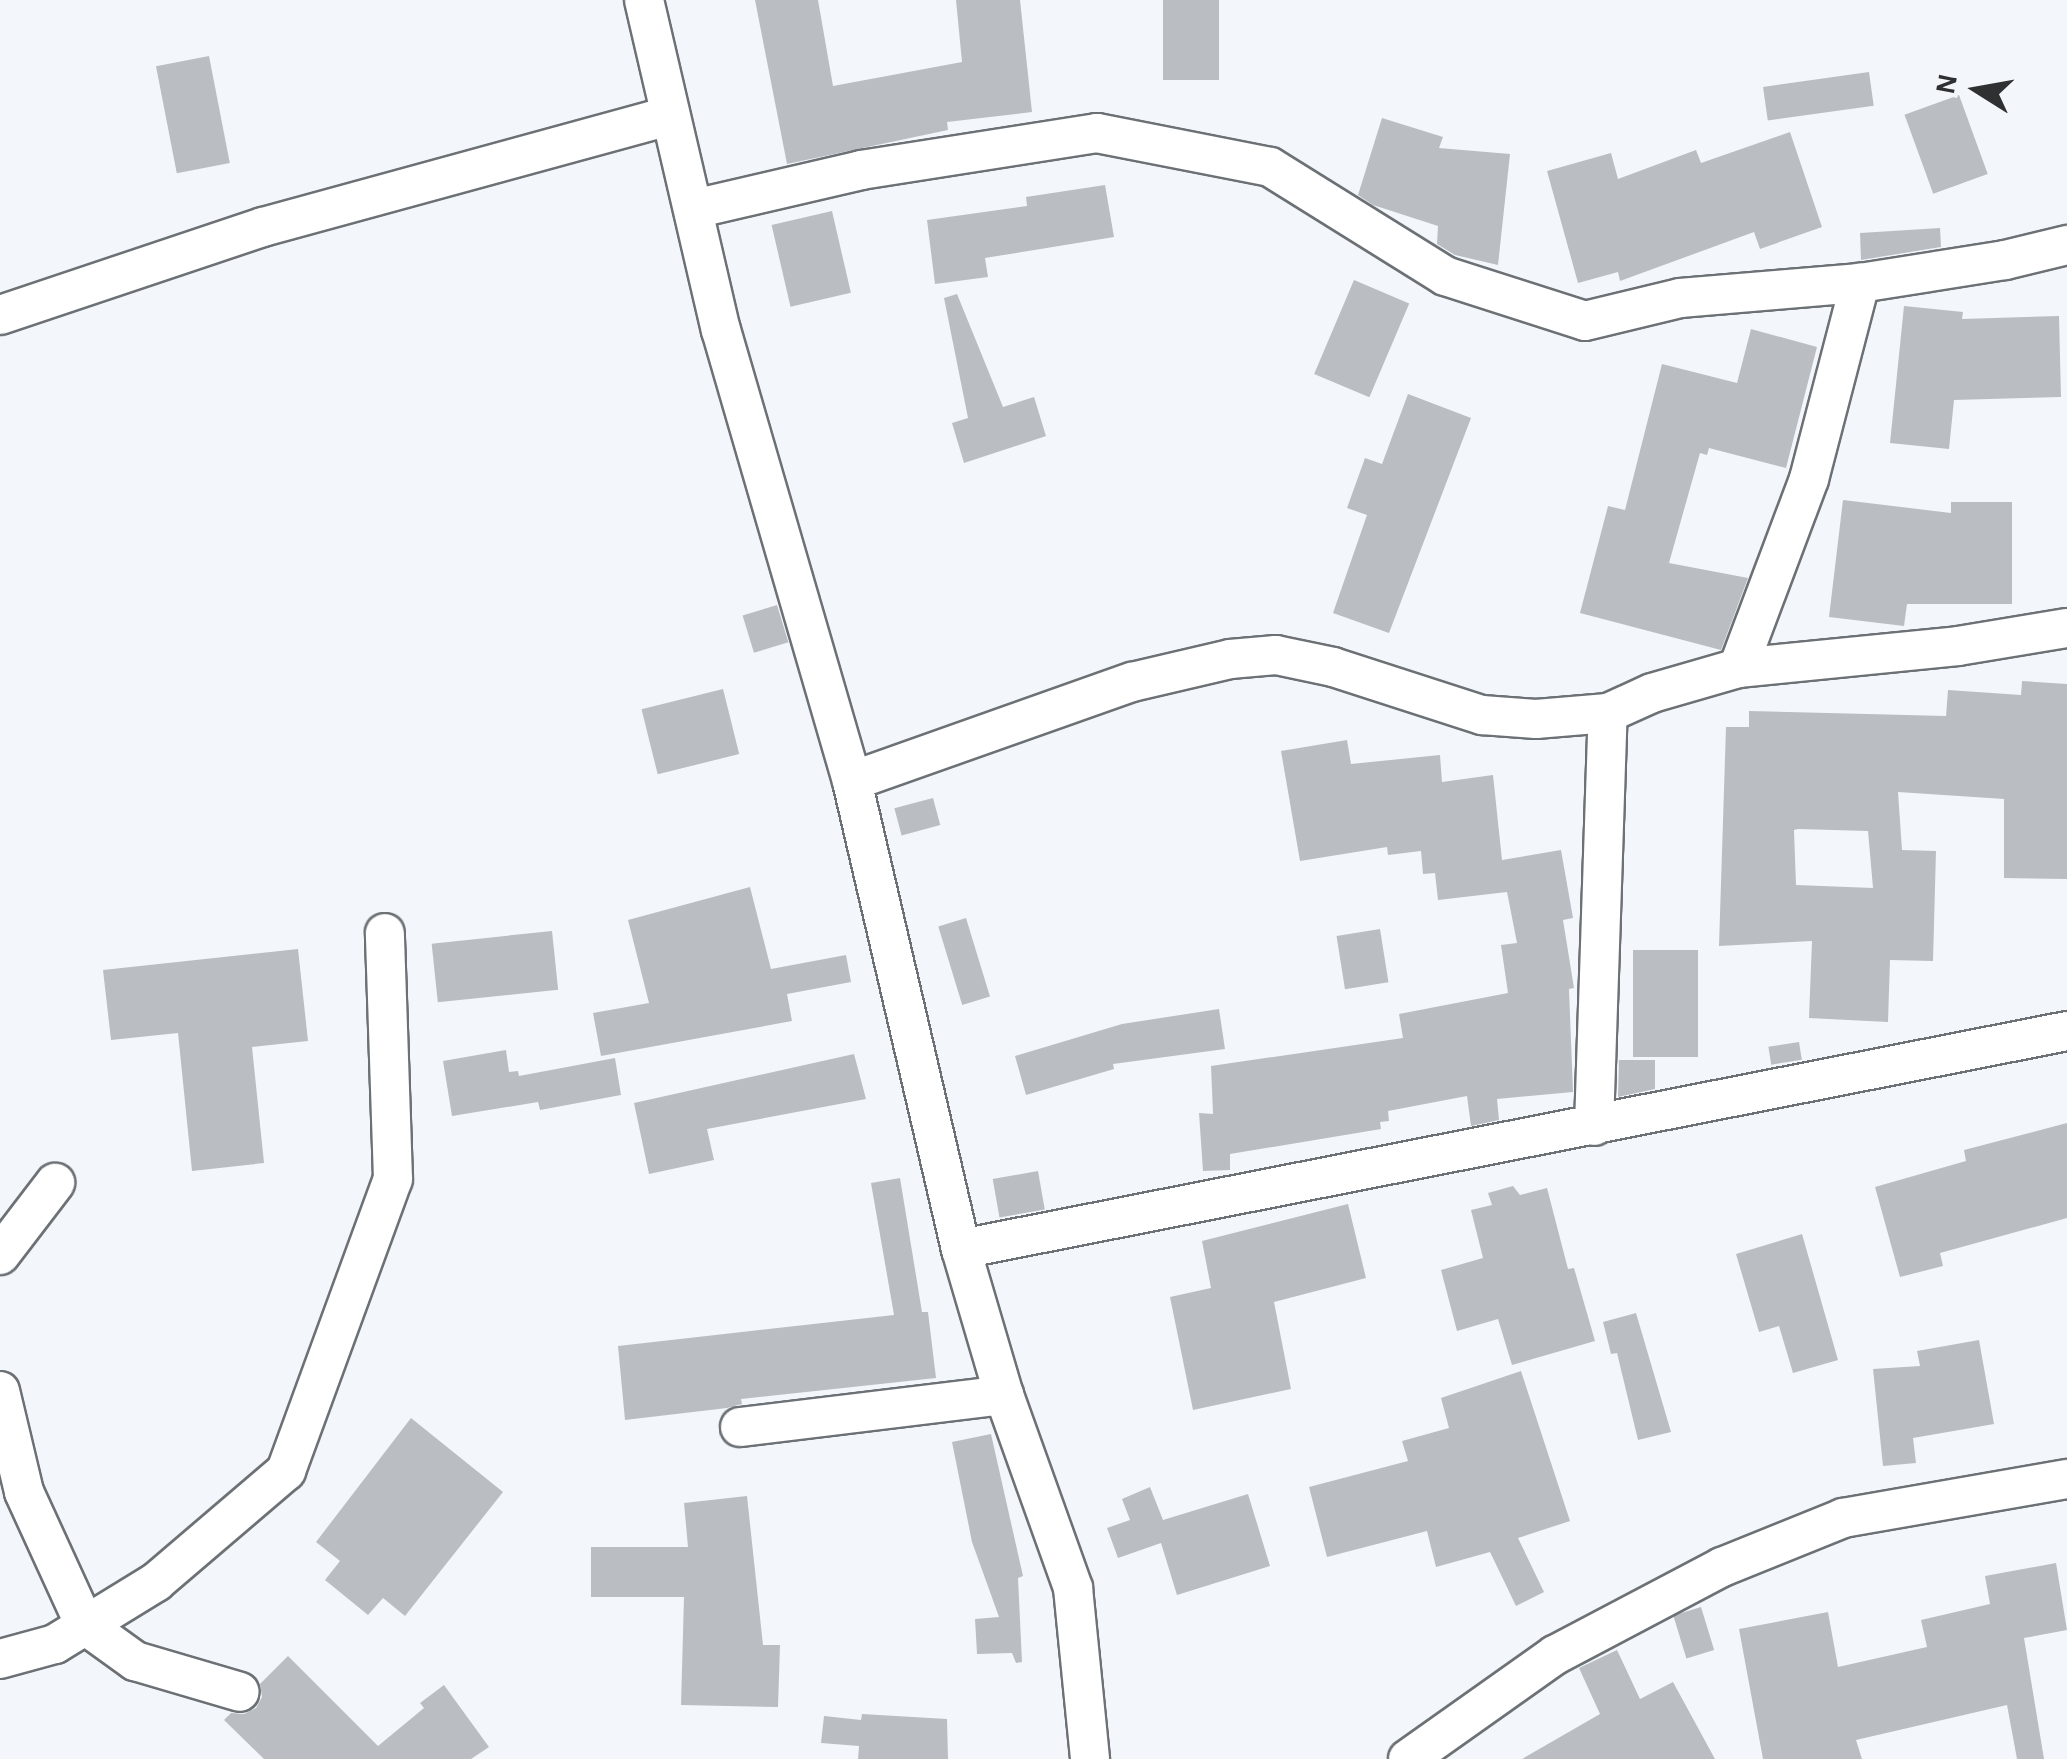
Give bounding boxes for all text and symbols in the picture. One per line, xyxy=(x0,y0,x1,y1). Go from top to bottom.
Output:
north arrow xyxy=(1927,40,2027,140)
text: N xyxy=(1932,72,1963,97)

